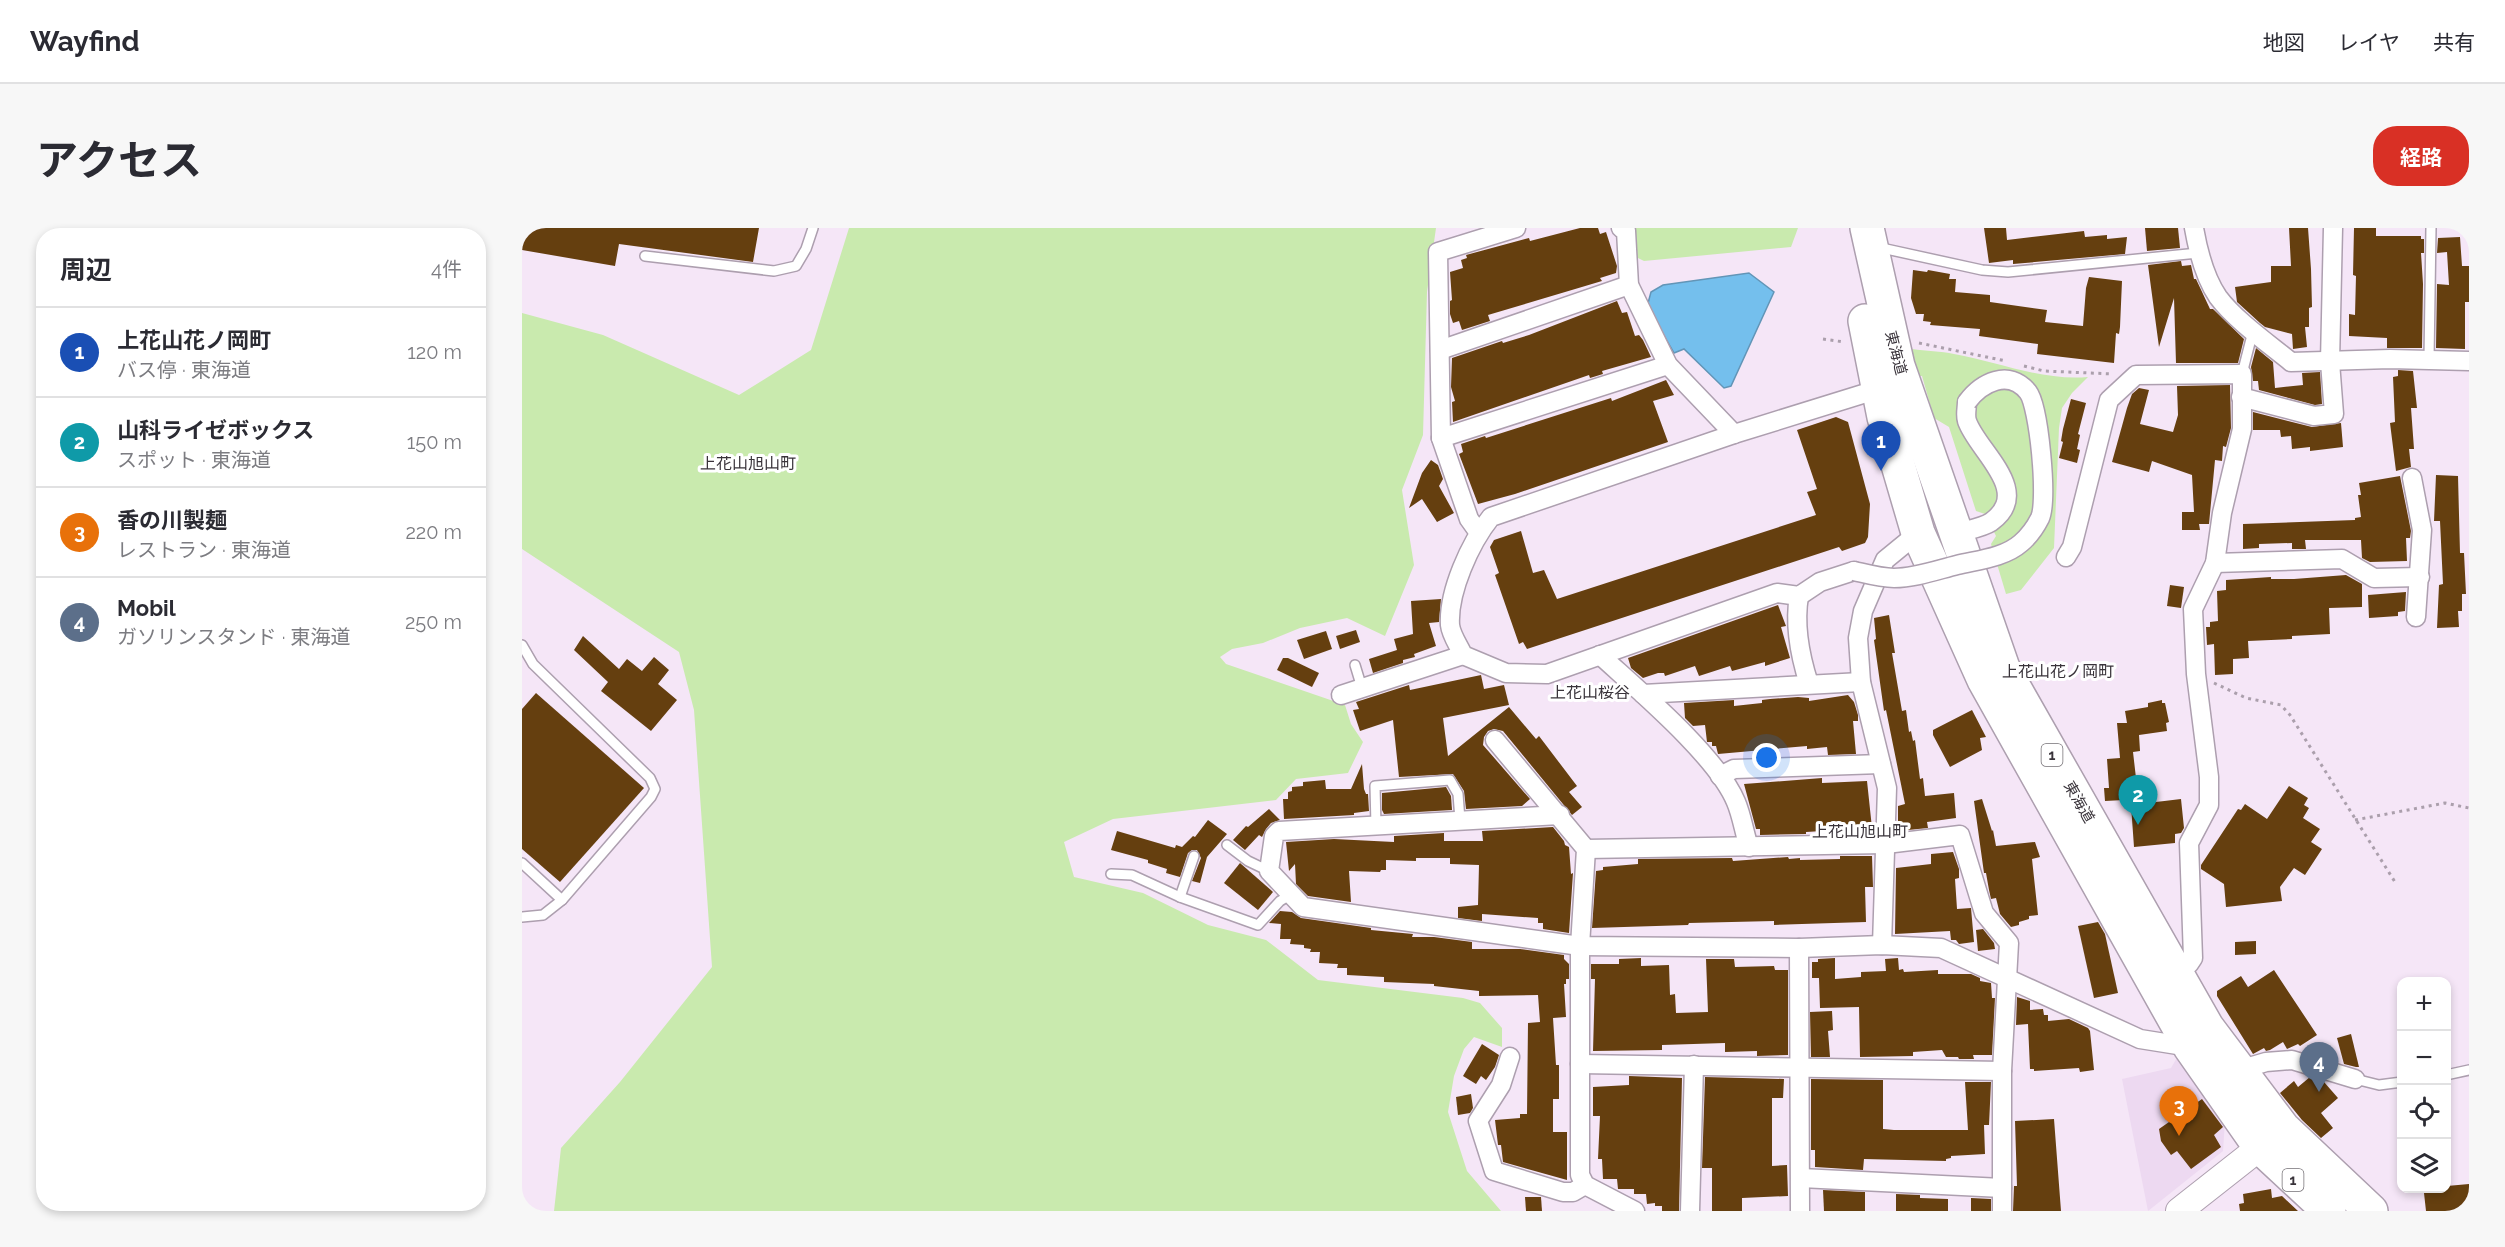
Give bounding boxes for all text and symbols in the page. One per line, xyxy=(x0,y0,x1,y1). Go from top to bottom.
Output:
text: Wayfind xyxy=(30,25,140,58)
text: 地図 xyxy=(2263,30,2305,55)
text: レイヤ xyxy=(2338,30,2400,55)
text: 共有 xyxy=(2433,30,2475,55)
button: 経路 xyxy=(2373,126,2469,186)
text: アクセス xyxy=(36,136,202,185)
text: 周辺 xyxy=(60,255,112,285)
text: 4件 xyxy=(431,257,462,281)
text: 上花山花ノ岡町 xyxy=(117,327,271,353)
street label: 東海道 xyxy=(1881,329,1911,377)
text: 1 xyxy=(75,340,84,364)
text: 120 m xyxy=(407,340,462,364)
text: バス停 · 東海道 xyxy=(117,358,251,382)
text: 山科ライゼボックス xyxy=(117,417,314,443)
pin: 1 xyxy=(1862,422,1900,471)
text: 2 xyxy=(74,430,85,454)
text: 150 m xyxy=(407,430,462,454)
text: スポット · 東海道 xyxy=(117,448,271,472)
district label: 上花山旭山町 xyxy=(700,454,796,473)
text: 香の川製麺 xyxy=(117,507,227,533)
text: 3 xyxy=(74,520,85,544)
text: 220 m xyxy=(405,520,462,544)
text: レストラン · 東海道 xyxy=(117,538,291,562)
text: Mobil xyxy=(117,595,176,621)
text: 4 xyxy=(74,610,85,634)
text: 250 m xyxy=(405,610,462,634)
text: ガソリンスタンド · 東海道 xyxy=(117,625,351,649)
district label: 上花山花ノ岡町 xyxy=(2002,662,2114,681)
district label: 上花山桜谷 xyxy=(1550,683,1630,702)
your location xyxy=(1752,743,1781,772)
road number: 1 xyxy=(2042,744,2062,766)
pin: 2 xyxy=(2118,776,2158,825)
street label: 東海道 xyxy=(2060,778,2098,826)
district label: 上花山旭山町 xyxy=(1812,822,1908,841)
map controls xyxy=(2397,977,2451,1193)
button: + xyxy=(2397,977,2451,1031)
button: − xyxy=(2397,1031,2451,1085)
pin: 4 xyxy=(2300,1042,2338,1092)
button: locate xyxy=(2397,1085,2451,1139)
pin: 3 xyxy=(2160,1086,2198,1136)
button: layers xyxy=(2397,1139,2451,1193)
road number: 1 xyxy=(2282,1169,2304,1191)

